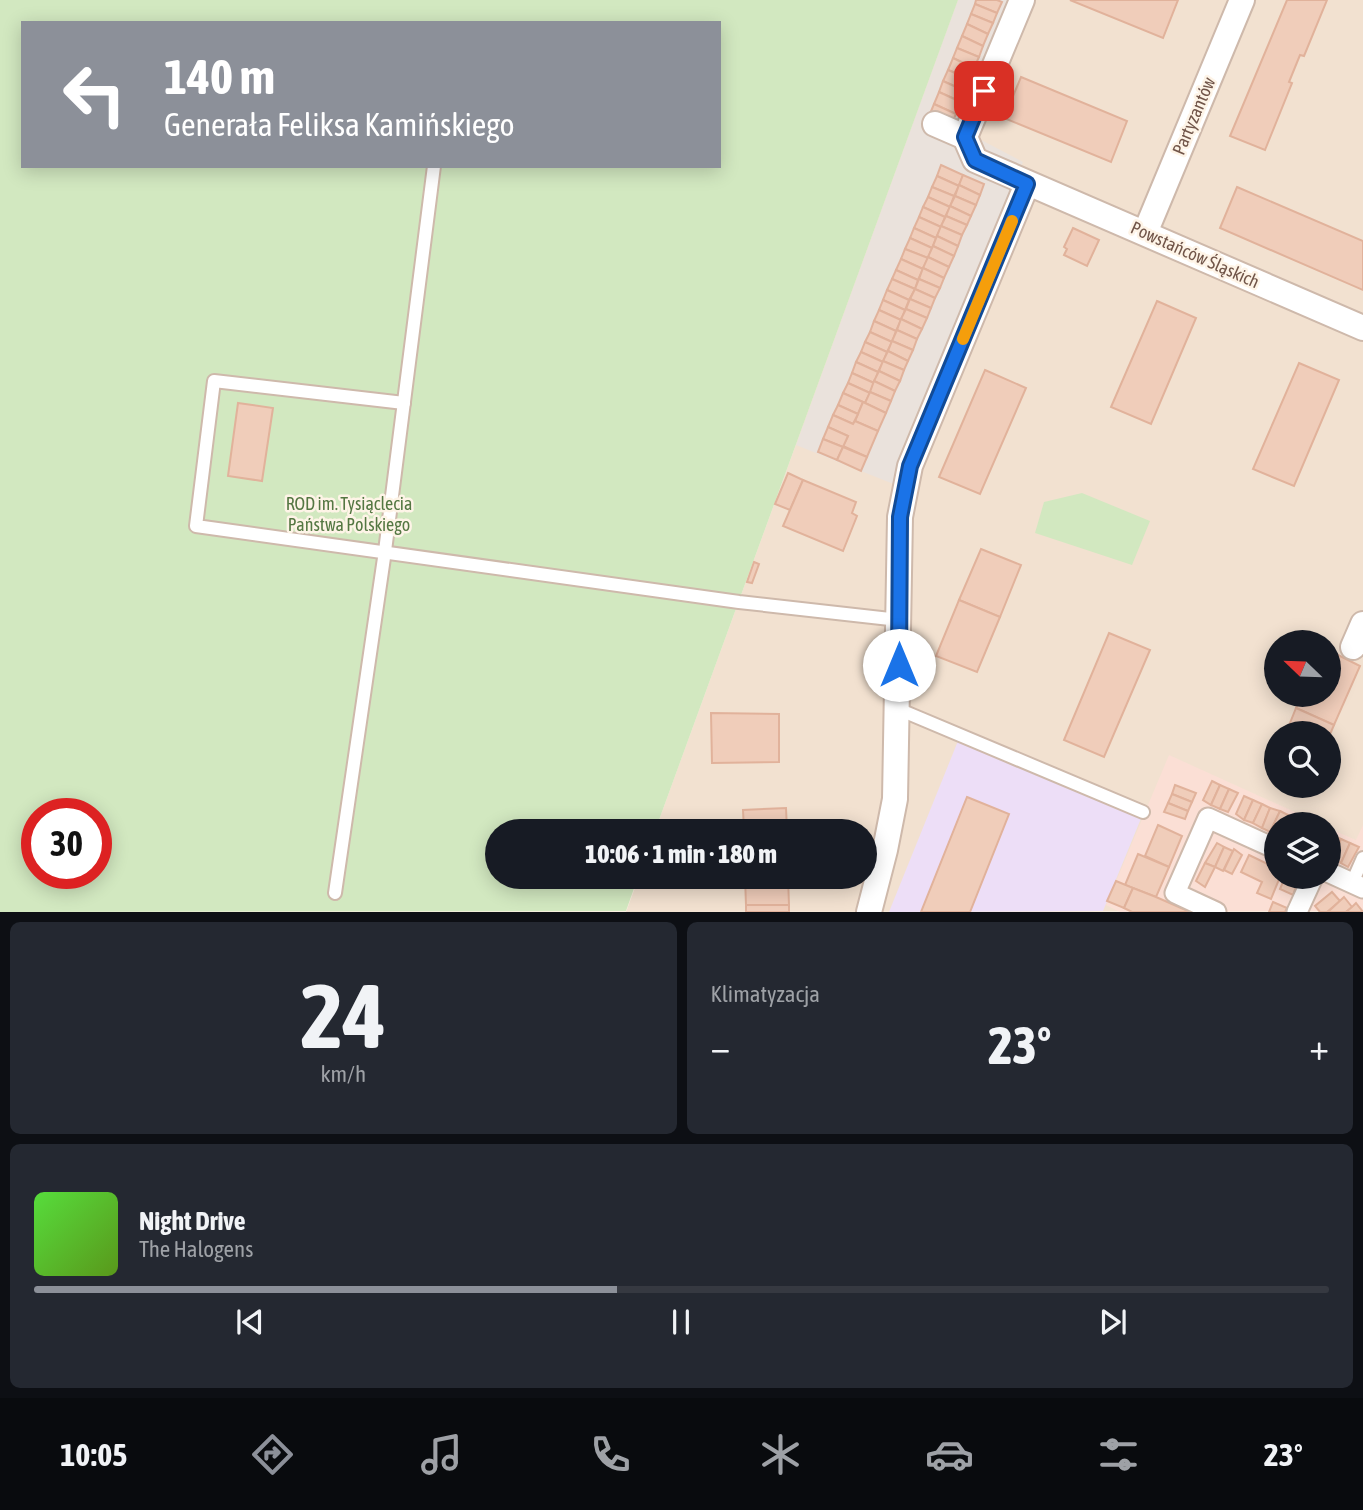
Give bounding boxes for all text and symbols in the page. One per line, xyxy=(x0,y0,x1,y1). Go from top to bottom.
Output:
text: 140 m xyxy=(164,48,275,104)
icon: left xyxy=(49,49,140,140)
pin xyxy=(954,61,1014,121)
icon: arrive xyxy=(965,72,1003,110)
street label: Partyzantów xyxy=(1168,74,1219,158)
text: Generała Feliksa Kamińskiego xyxy=(164,106,515,143)
street label: Powstańców Śląskich xyxy=(1128,217,1263,292)
park label: ROD im. Tysiąclecia Państwa Polskiego xyxy=(286,493,412,535)
position arrow xyxy=(862,628,936,702)
north arrow xyxy=(1264,630,1340,707)
map controls xyxy=(1264,630,1341,889)
button: search xyxy=(1264,721,1341,798)
speed limit sign: 30 xyxy=(21,798,112,889)
button: layers xyxy=(1264,812,1341,889)
text: 10:06 · 1 min · 180 m xyxy=(585,839,777,869)
text: 24 xyxy=(300,963,386,1067)
text: Klimatyzacja xyxy=(711,981,820,1007)
text: 23° xyxy=(988,1015,1051,1075)
text: − xyxy=(711,1025,730,1068)
text: + xyxy=(1309,1025,1329,1068)
text: km/h xyxy=(320,1061,366,1087)
text: Night Drive xyxy=(139,1206,246,1236)
text: The Halogens xyxy=(139,1236,253,1262)
icon: previous xyxy=(231,1303,269,1341)
icon: pause xyxy=(662,1303,700,1341)
icon: next xyxy=(1094,1303,1132,1341)
icon: directions xyxy=(248,1430,297,1479)
icon: music xyxy=(417,1430,466,1479)
icon: phone xyxy=(586,1430,635,1479)
icon: climate xyxy=(756,1430,805,1479)
icon: car xyxy=(925,1430,974,1479)
icon: filters xyxy=(1094,1430,1143,1479)
text: 10:05 xyxy=(60,1436,127,1473)
text: 23° xyxy=(1264,1436,1303,1473)

